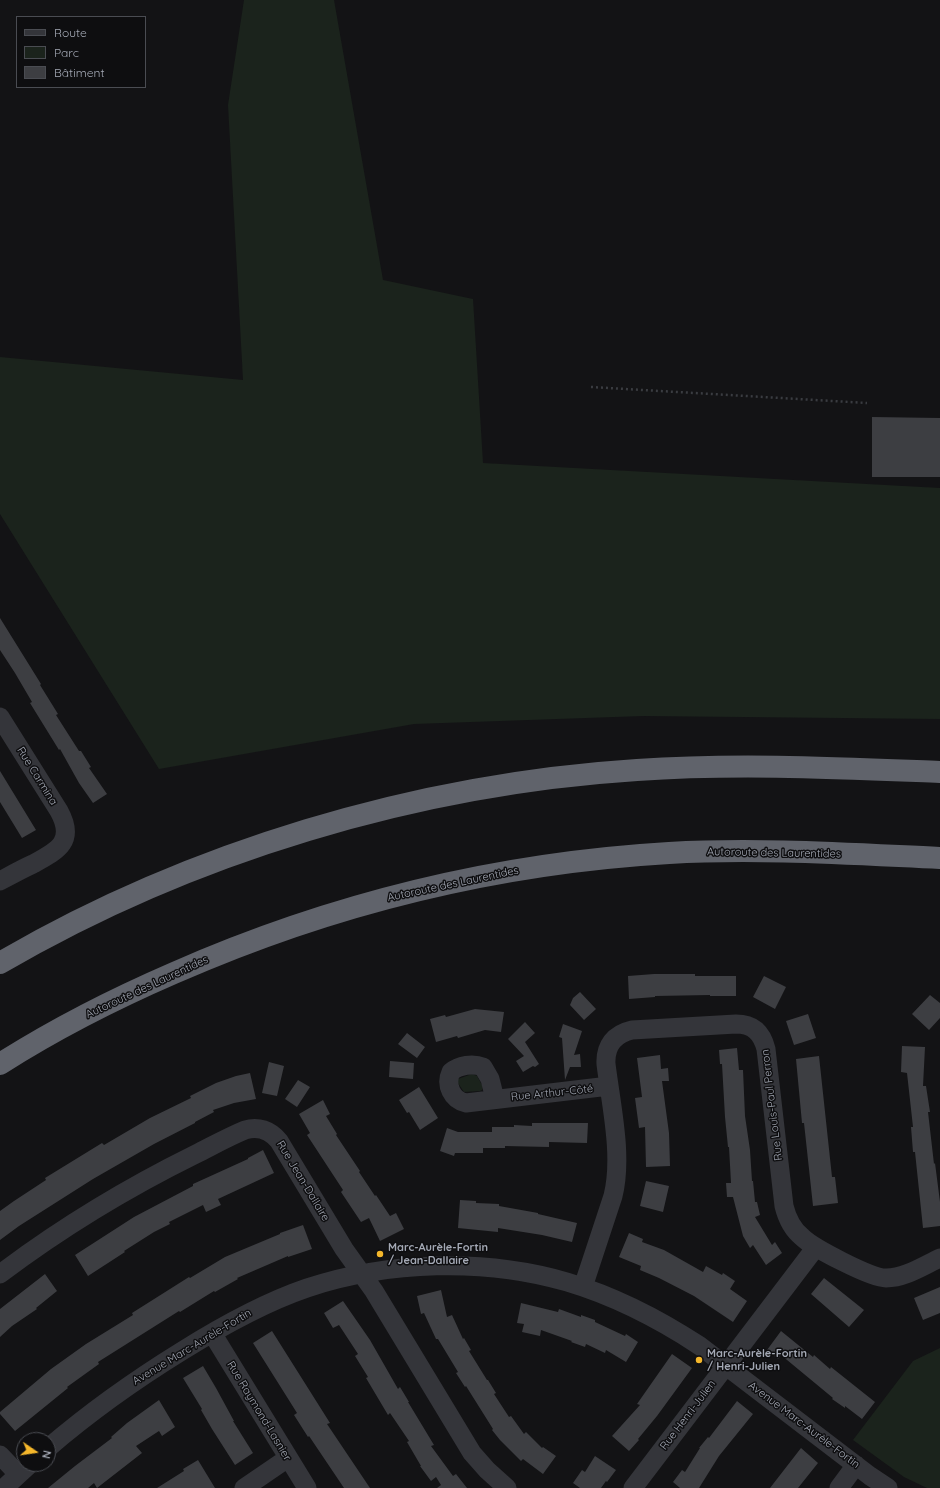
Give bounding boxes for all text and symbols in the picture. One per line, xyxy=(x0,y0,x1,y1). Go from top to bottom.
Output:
legend xyxy=(16,16,146,88)
text: Route xyxy=(54,25,87,40)
text: Parc xyxy=(54,45,79,60)
text: Bâtiment xyxy=(54,65,104,80)
street label: Rue Carmina xyxy=(14,744,60,808)
street label: Autoroute des Laurentides xyxy=(707,845,841,861)
street label: Autoroute des Laurentides xyxy=(386,864,520,904)
street label: Autoroute des Laurentides xyxy=(84,953,210,1021)
street label: Rue Louis-Paul Perron xyxy=(759,1049,785,1161)
street label: Rue Arthur-Côté xyxy=(510,1082,594,1104)
street label: Rue Jean-Dallaire xyxy=(274,1138,332,1224)
place label: Marc-Aurèle-Fortin / Jean-Dallaire xyxy=(388,1241,488,1267)
marker: Marc-Aurèle-Fortin / Jean-Dallaire xyxy=(375,1249,385,1259)
street label: Avenue Marc-Aurèle-Fortin xyxy=(130,1306,254,1388)
place label: Marc-Aurèle-Fortin / Henri-Julien xyxy=(707,1347,807,1373)
marker: Marc-Aurèle-Fortin / Henri-Julien xyxy=(694,1355,704,1365)
street label: Rue Raymond-Lasnier xyxy=(224,1359,294,1463)
street label: Rue Henri-Julien xyxy=(657,1377,719,1453)
street label: Avenue Marc-Aurèle-Fortin xyxy=(746,1379,862,1471)
north arrow xyxy=(16,1432,56,1472)
text: N xyxy=(39,1449,54,1460)

